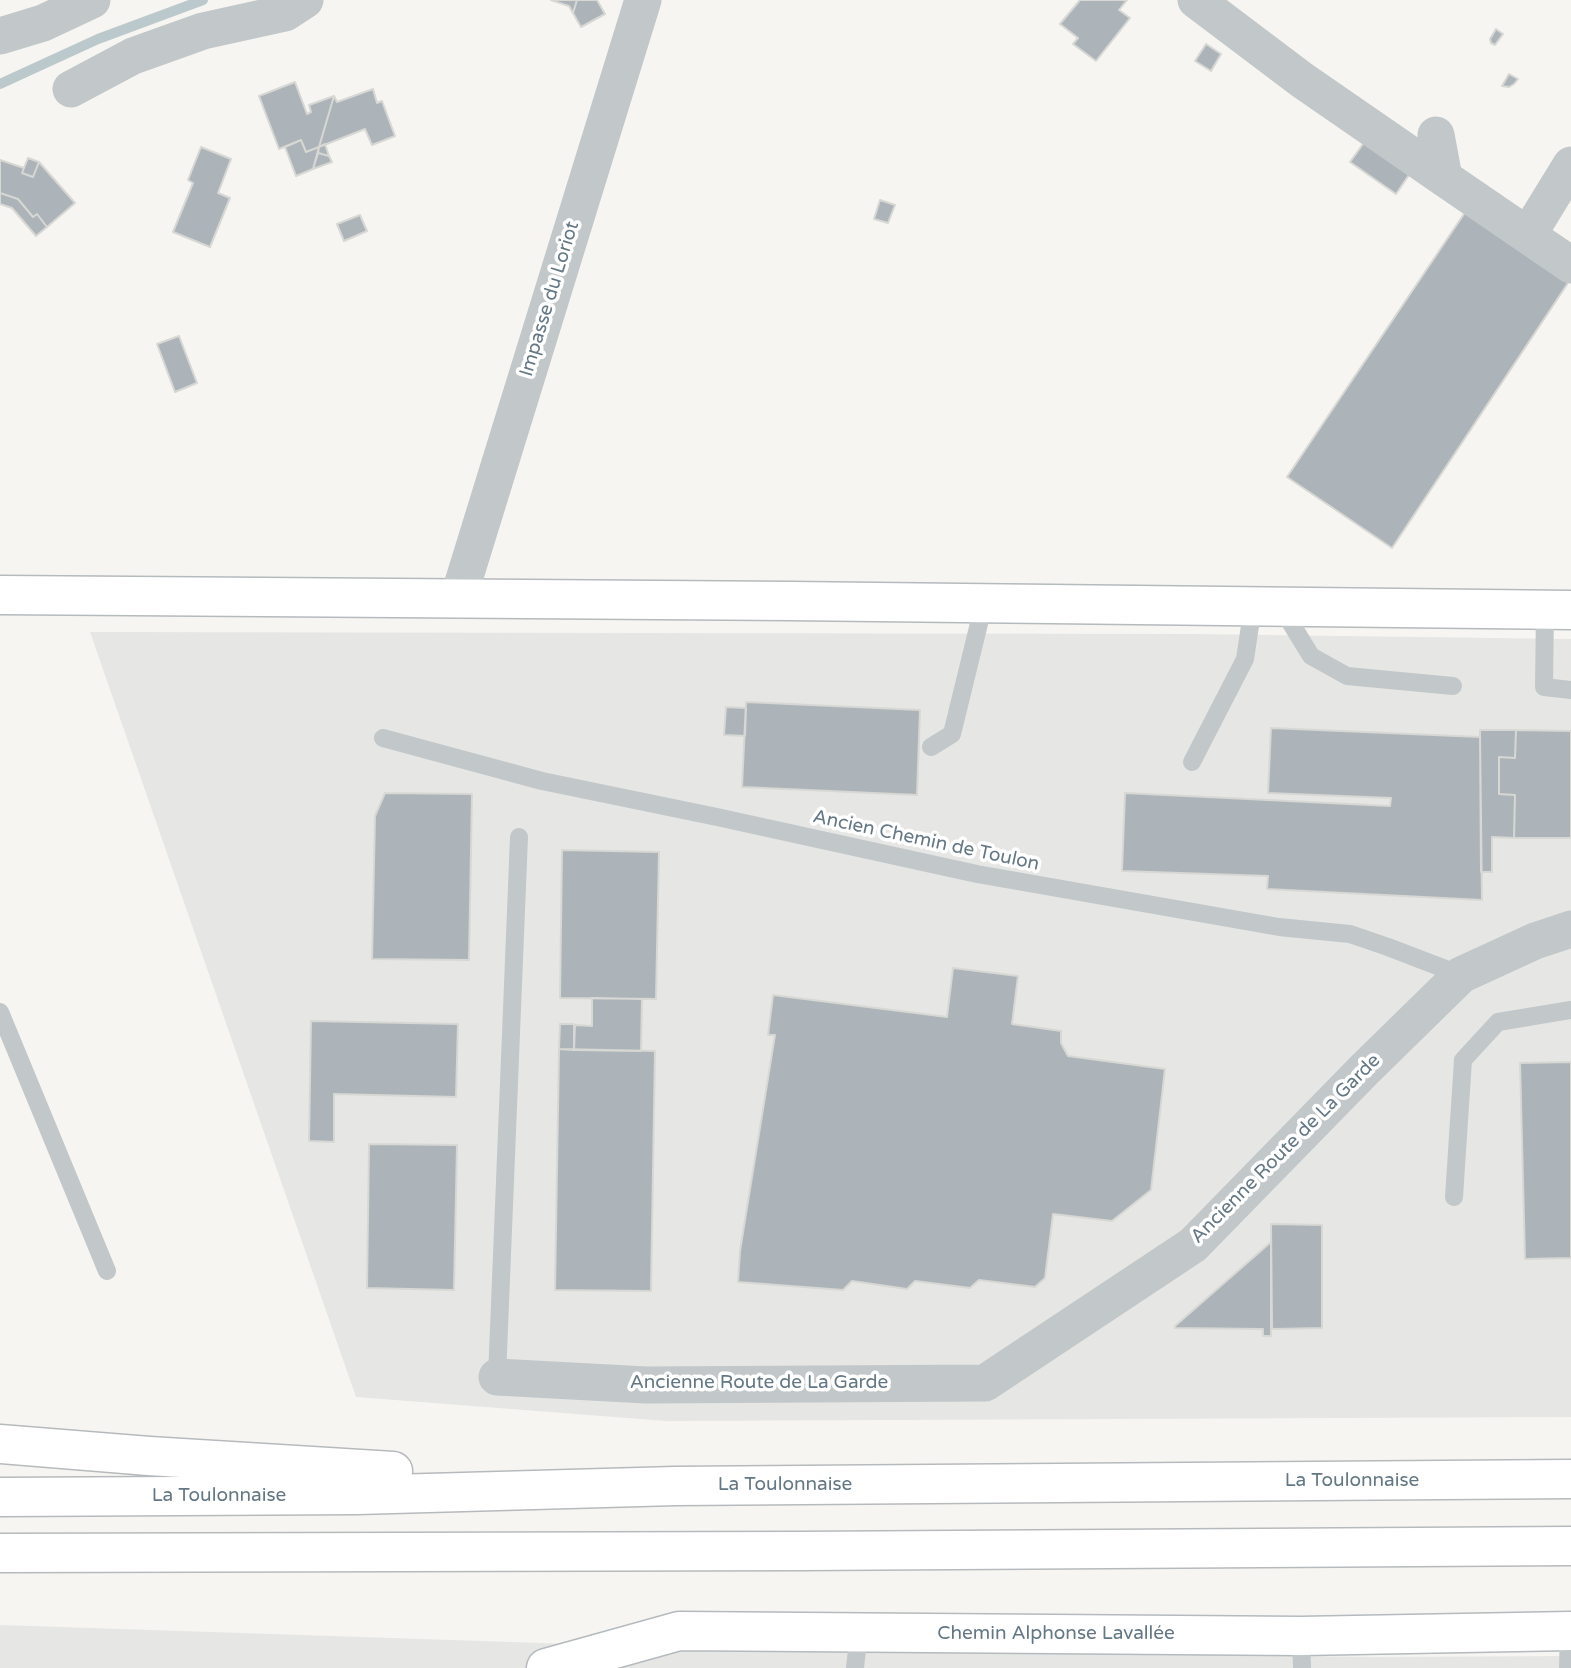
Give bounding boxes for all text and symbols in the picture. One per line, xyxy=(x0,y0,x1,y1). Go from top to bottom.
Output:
street label: Impasse du Loriot xyxy=(516,219,584,379)
street label: Ancien Chemin de Toulon xyxy=(811,806,1041,876)
street label: Ancienne Route de La Garde xyxy=(1187,1050,1385,1248)
street label: Ancienne Route de La Garde xyxy=(630,1372,888,1394)
street label: La Toulonnaise xyxy=(1285,1470,1419,1492)
street label: La Toulonnaise xyxy=(718,1474,852,1496)
street label: La Toulonnaise xyxy=(152,1485,286,1507)
street label: Chemin Alphonse Lavallée xyxy=(937,1623,1175,1645)

